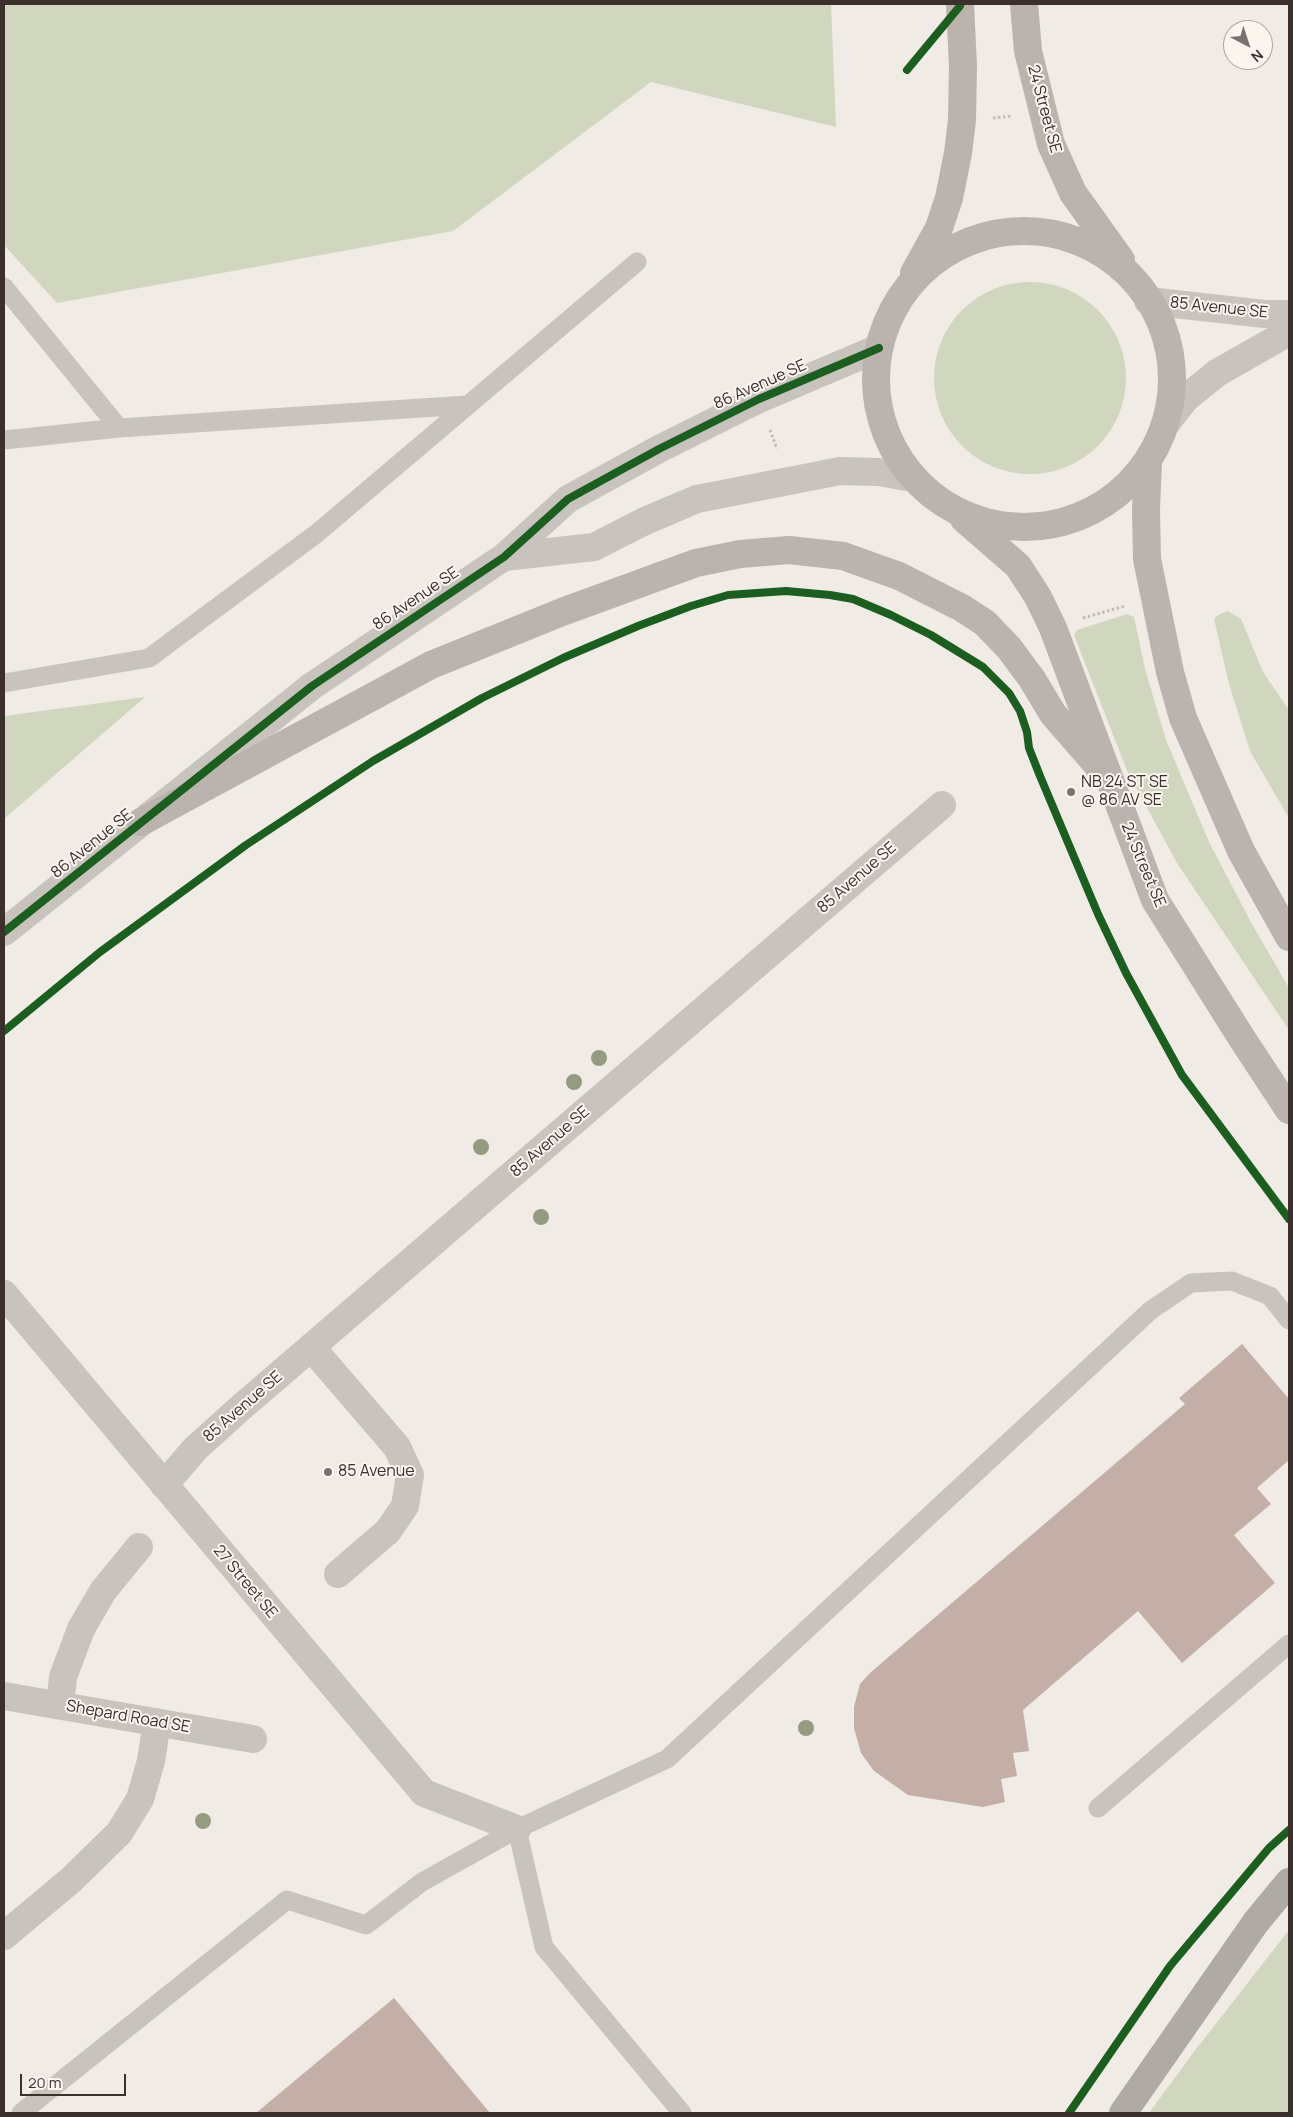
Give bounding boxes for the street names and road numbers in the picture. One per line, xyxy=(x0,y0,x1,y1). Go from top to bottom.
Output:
street label: 24 Street SE xyxy=(1023,63,1065,155)
street label: 85 Avenue SE xyxy=(1169,293,1269,323)
street label: 86 Avenue SE xyxy=(711,356,809,414)
street label: 86 Avenue SE xyxy=(369,563,463,635)
street label: 86 Avenue SE xyxy=(47,805,137,883)
street label: 24 Street SE xyxy=(1116,820,1170,910)
street label: 85 Avenue SE xyxy=(813,838,901,918)
street label: 85 Avenue SE xyxy=(506,1102,594,1182)
street label: 85 Avenue SE xyxy=(199,1367,287,1447)
street label: 27 Street SE xyxy=(209,1542,281,1622)
street label: Shepard Road SE xyxy=(65,1697,191,1737)

